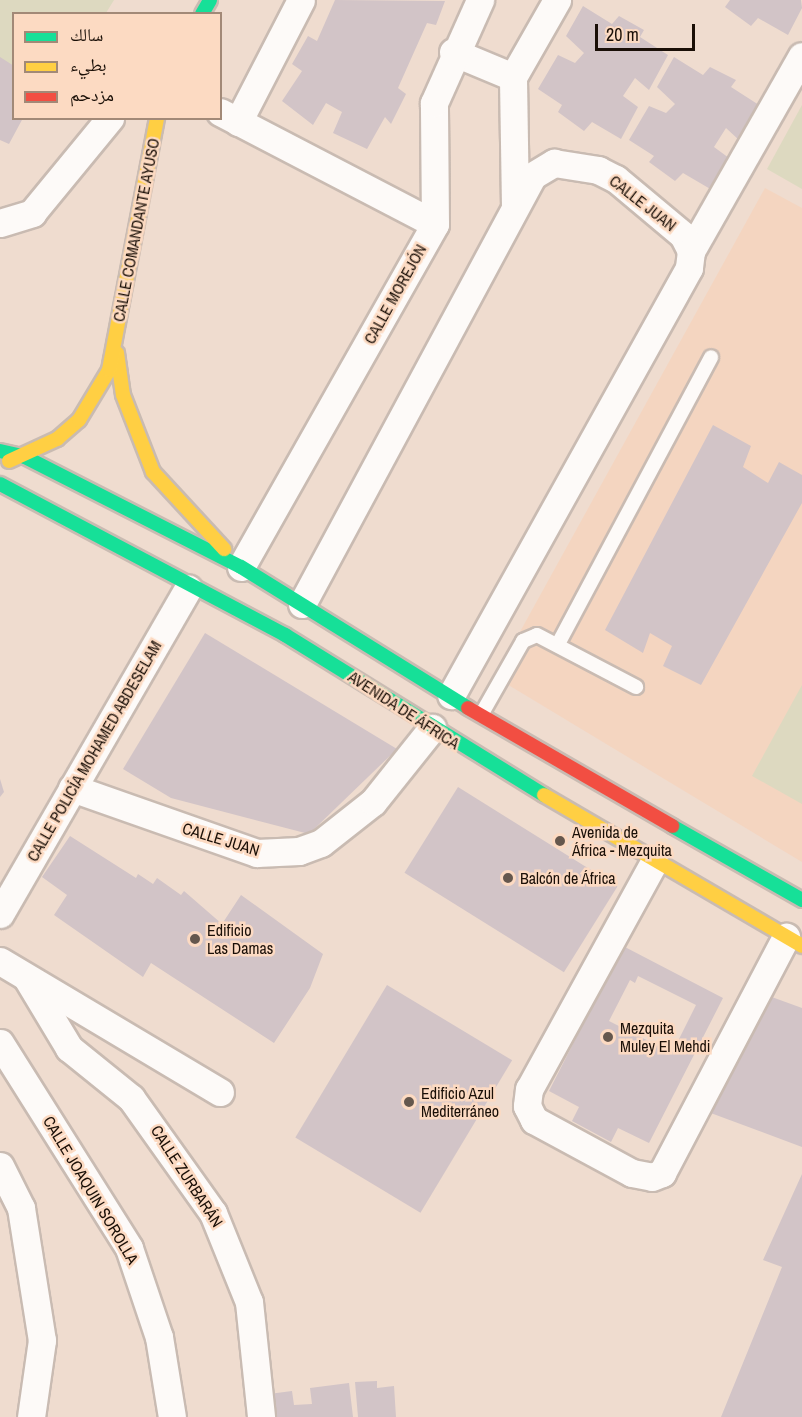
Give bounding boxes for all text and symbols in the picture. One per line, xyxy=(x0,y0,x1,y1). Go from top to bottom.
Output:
legend xyxy=(12,12,222,120)
scale bar xyxy=(598,12,698,50)
text: سالك xyxy=(70,22,103,47)
text: 20 m xyxy=(606,22,639,47)
text: بطيء xyxy=(70,52,107,77)
text: مزدحم xyxy=(70,82,114,107)
street label: CALLE COMANDANTE AYUSO xyxy=(109,136,163,324)
street label: CALLE JUAN xyxy=(606,171,680,235)
street label: CALLE MOREJÓN xyxy=(360,241,430,347)
street label: CALLE POLICÍA MOHAMED ABDESELAM xyxy=(22,637,166,865)
street label: AVENIDA DE ÁFRICA xyxy=(344,666,464,754)
street label: CALLE JUAN xyxy=(180,818,262,860)
place label: Avenida de África - Mezquita xyxy=(572,822,672,860)
marker: Avenida de África - Mezquita xyxy=(553,834,567,848)
place label: Balcón de África xyxy=(520,868,616,888)
marker: Balcón de África xyxy=(501,871,515,885)
place label: Edificio Las Damas xyxy=(207,920,273,958)
marker: Edificio Las Damas xyxy=(188,932,202,946)
place label: Mezquita Muley El Mehdi xyxy=(620,1018,710,1056)
marker: Mezquita Muley El Mehdi xyxy=(601,1030,615,1044)
place label: Edificio Azul Mediterráneo xyxy=(421,1083,499,1121)
marker: Edificio Azul Mediterráneo xyxy=(402,1095,416,1109)
street label: CALLE JOAQUIN SOROLLA xyxy=(39,1113,143,1267)
street label: CALLE ZURBARÁN xyxy=(147,1122,227,1230)

